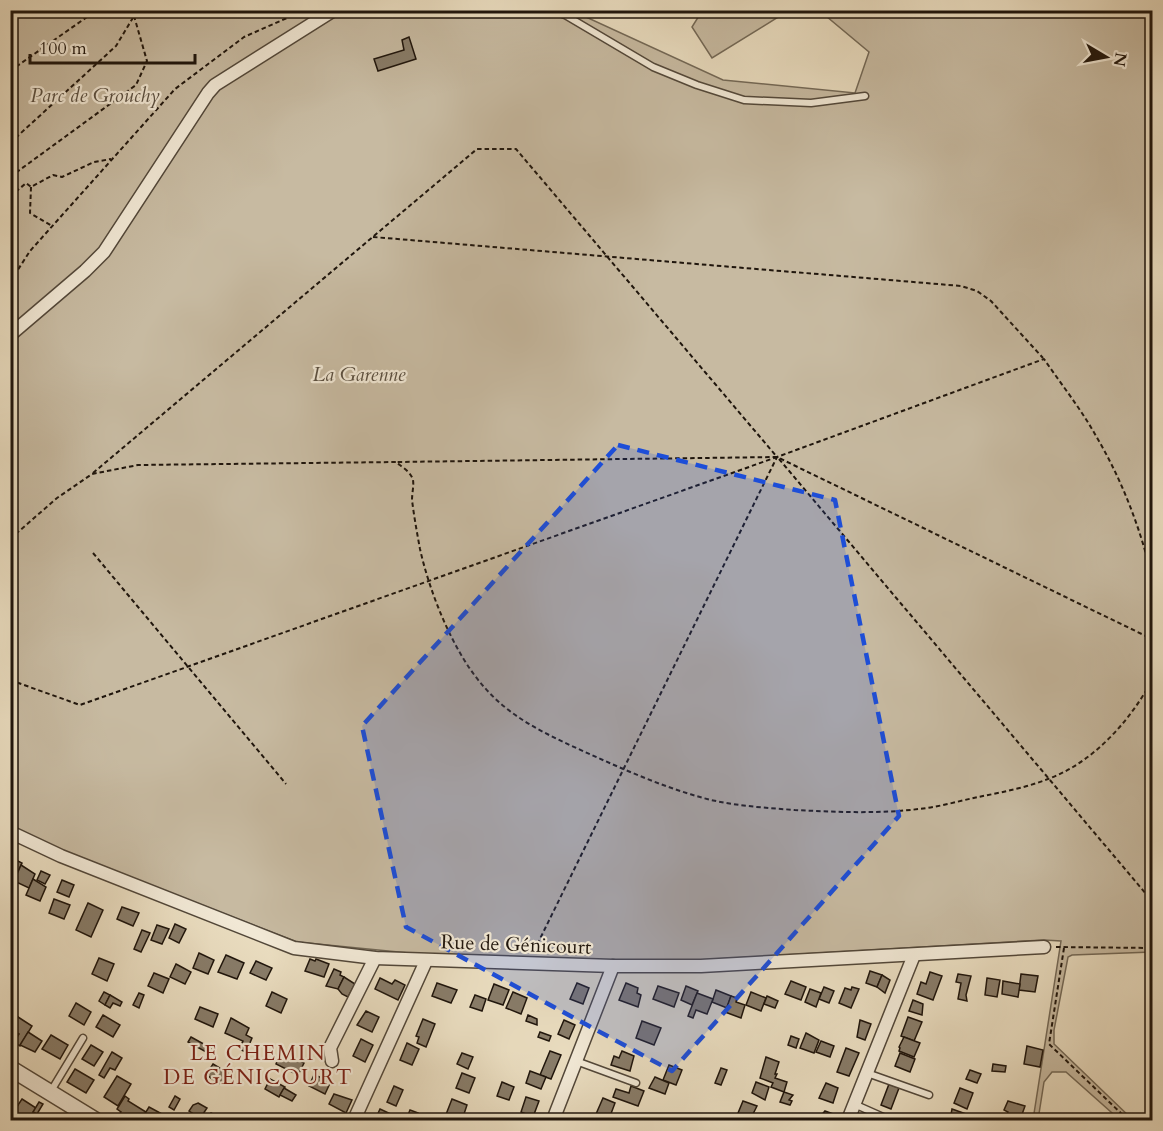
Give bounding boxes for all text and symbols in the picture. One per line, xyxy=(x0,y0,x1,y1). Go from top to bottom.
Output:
scale bar xyxy=(30,27,195,65)
north arrow xyxy=(1076,27,1136,87)
text: 100 m xyxy=(39,36,87,61)
text: N xyxy=(1108,51,1132,68)
park label: Parc de Grouchy xyxy=(30,82,160,109)
park label: La Garenne xyxy=(313,361,406,388)
street label: Rue de Génicourt xyxy=(440,928,592,961)
district label: LE CHEMIN DE GÉNICOURT xyxy=(163,1039,353,1092)

